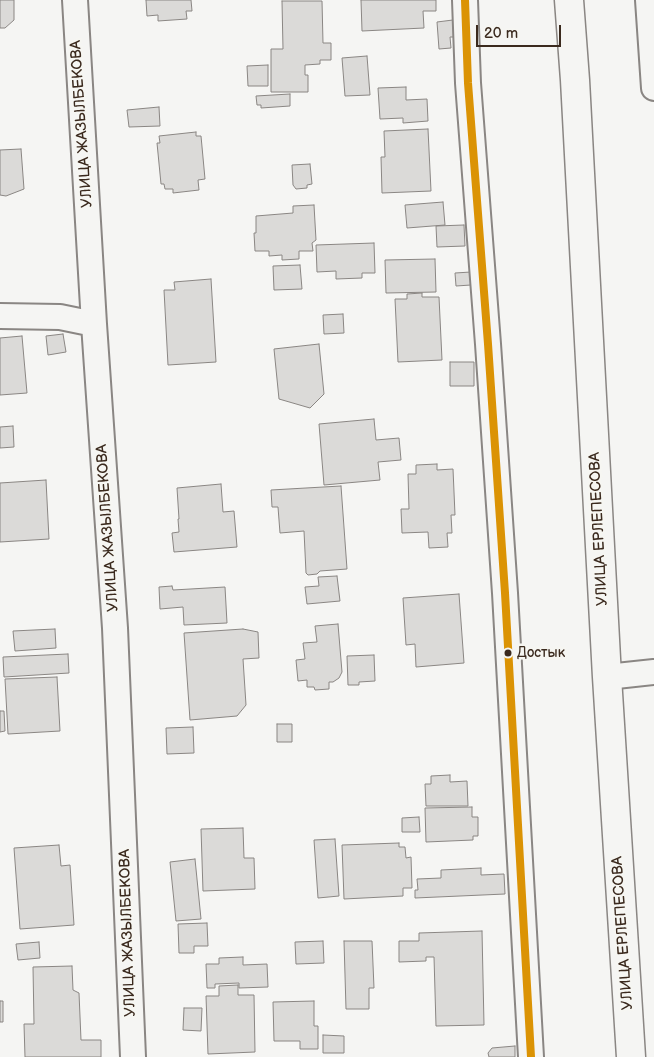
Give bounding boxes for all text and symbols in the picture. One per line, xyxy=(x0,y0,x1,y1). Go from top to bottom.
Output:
scale bar xyxy=(479,15,564,47)
text: 20 m xyxy=(484,24,518,43)
street label: УЛИЦА ЖАЗЫЛБЕКОВА xyxy=(67,40,97,208)
street label: УЛИЦА ЖАЗЫЛБЕКОВА xyxy=(93,444,123,612)
street label: УЛИЦА ЕРЛЕПЕСОВА xyxy=(586,452,612,606)
place label: Достык xyxy=(517,645,565,661)
marker: Достык xyxy=(503,648,513,658)
street label: УЛИЦА ЖАЗЫЛБЕКОВА xyxy=(116,849,140,1017)
street label: УЛИЦА ЕРЛЕПЕСОВА xyxy=(609,855,637,1011)

